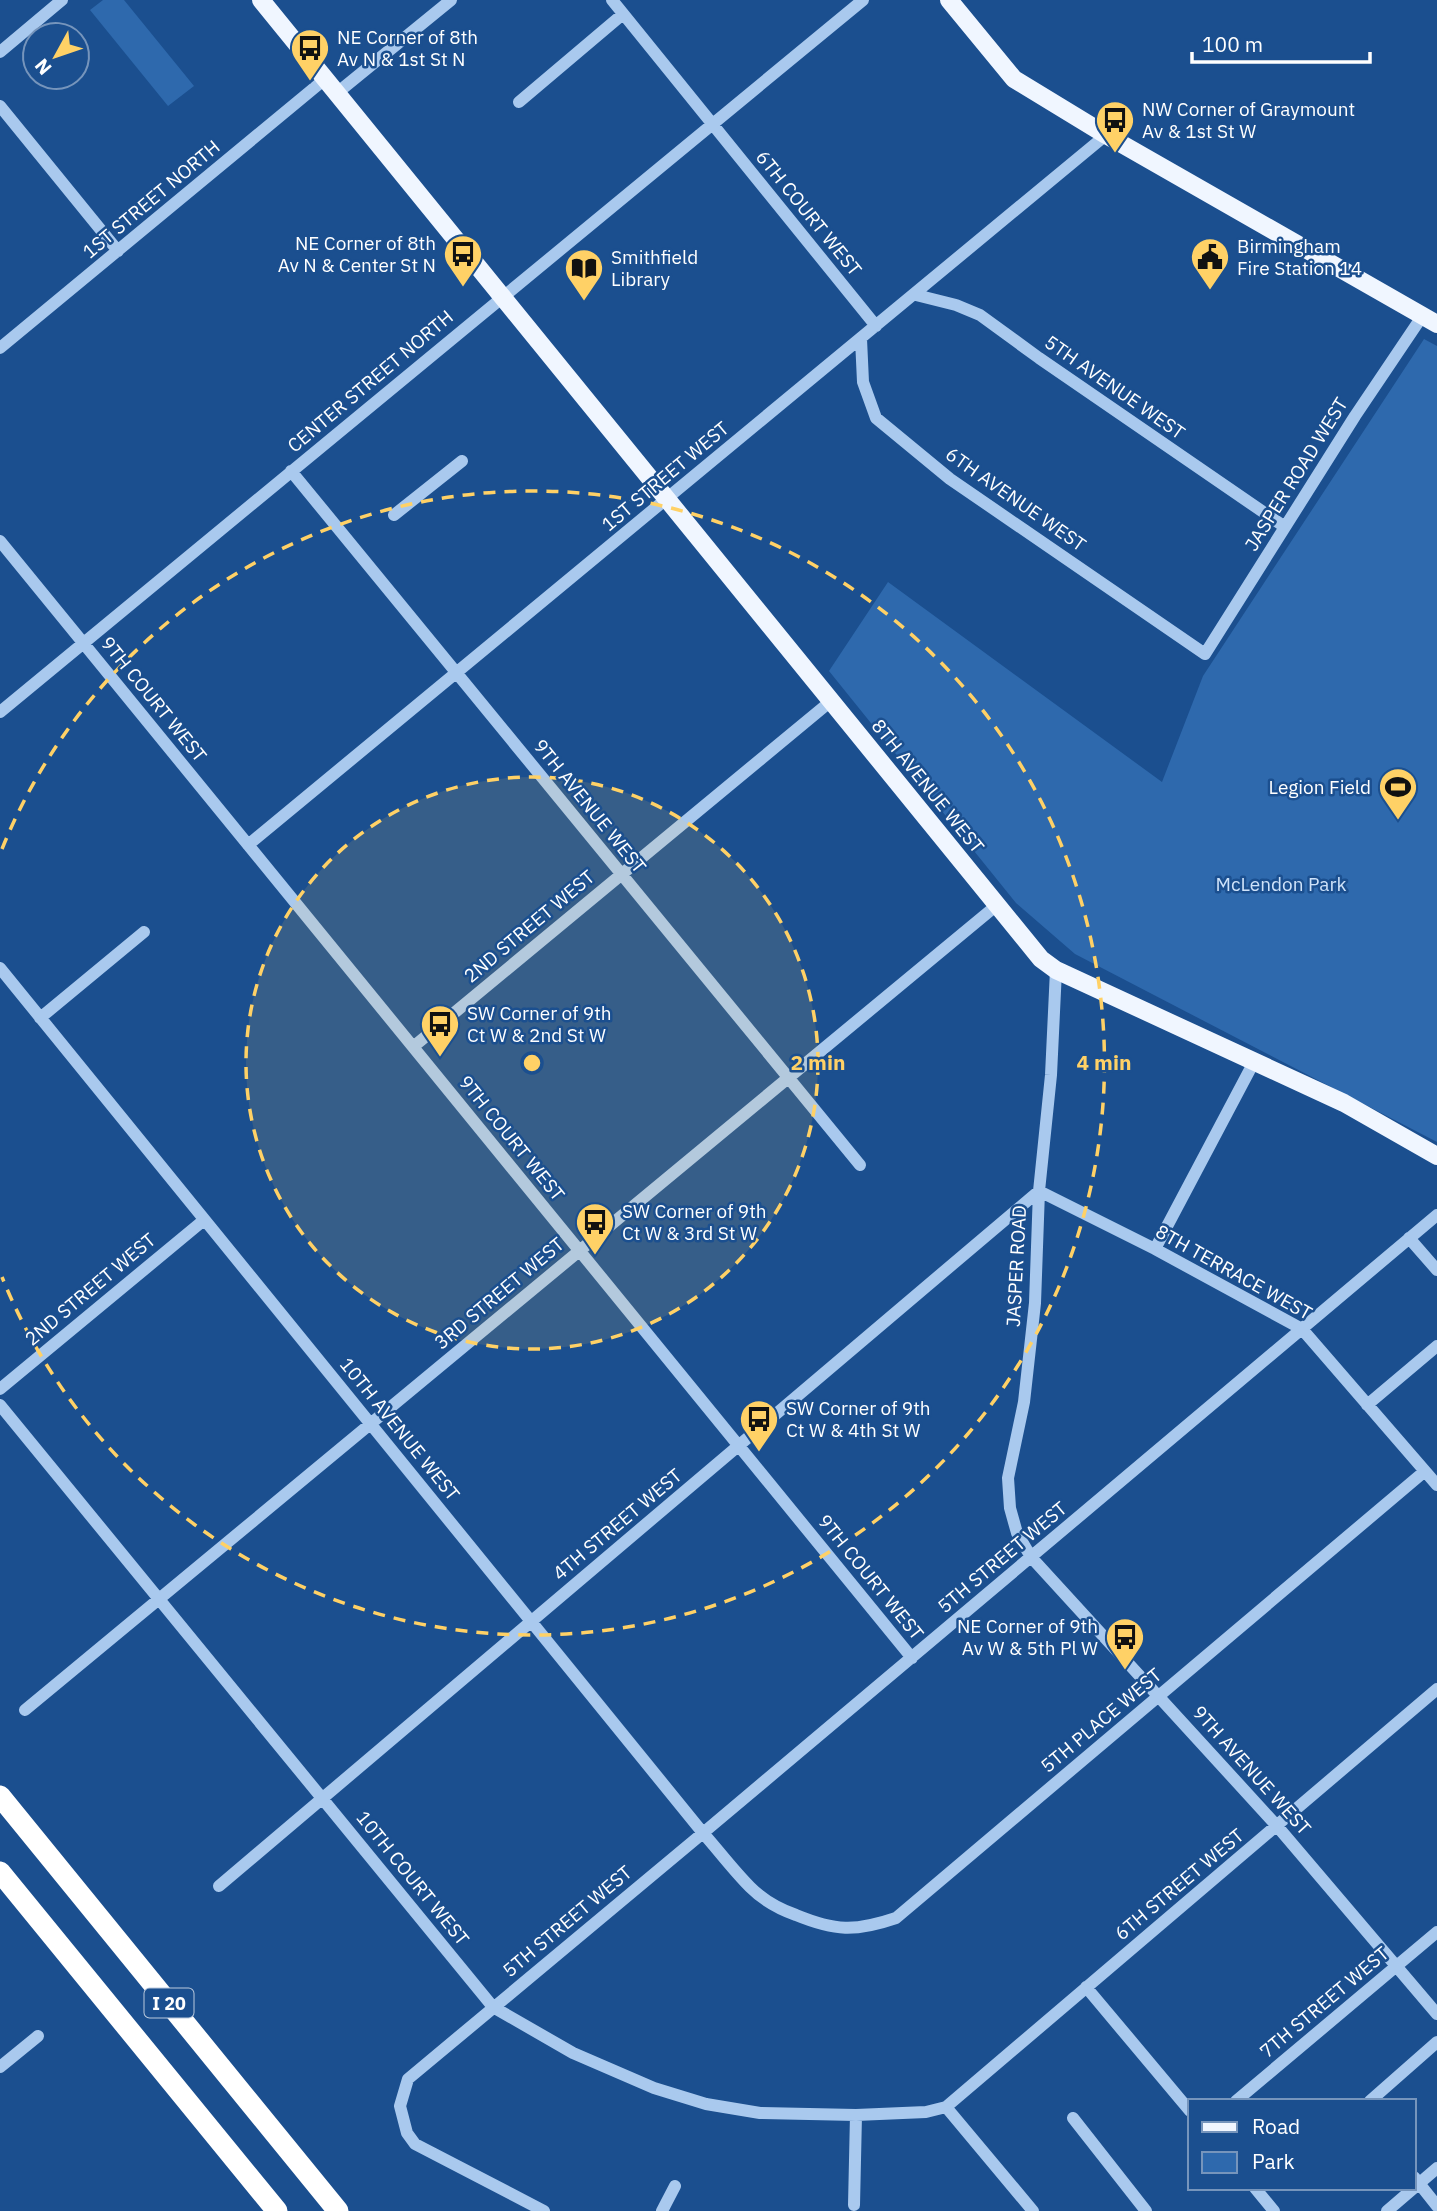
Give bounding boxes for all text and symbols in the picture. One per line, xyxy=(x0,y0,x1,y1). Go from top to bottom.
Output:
north arrow xyxy=(21,21,91,91)
scale bar xyxy=(1192,21,1370,65)
place label: NE Corner of 8th Av N & 1st St N xyxy=(337,25,478,71)
bus stop icon: NE Corner of 8th Av N & 1st St N xyxy=(289,27,331,82)
text: 100 m xyxy=(1202,30,1263,58)
text: N xyxy=(29,54,57,80)
place label: NW Corner of Graymount Av & 1st St W xyxy=(1142,97,1355,143)
bus stop icon: NW Corner of Graymount Av & 1st St W xyxy=(1094,99,1136,154)
street label: 1ST STREET NORTH xyxy=(77,135,225,263)
street label: 6TH COURT WEST xyxy=(751,145,867,281)
place label: NE Corner of 8th Av N & Center St N xyxy=(278,231,436,277)
bus stop icon: NE Corner of 8th Av N & Center St N xyxy=(442,233,484,288)
place label: Birmingham Fire Station 14 xyxy=(1237,234,1362,280)
public building icon: Birmingham Fire Station 14 xyxy=(1189,236,1231,291)
place label: Smithfield Library xyxy=(611,245,698,291)
library icon: Smithfield Library xyxy=(563,247,605,302)
street label: CENTER STREET NORTH xyxy=(282,305,458,457)
street label: 5TH AVENUE WEST xyxy=(1040,330,1190,444)
street label: JASPER ROAD WEST xyxy=(1239,393,1353,555)
street label: 1ST STREET WEST xyxy=(597,416,734,536)
street label: 6TH AVENUE WEST xyxy=(941,442,1091,556)
street label: 9TH COURT WEST xyxy=(96,631,212,767)
street label: 8TH AVENUE WEST xyxy=(867,714,990,858)
street label: 9TH AVENUE WEST xyxy=(529,734,652,878)
sports icon: Legion Field xyxy=(1377,766,1419,821)
place label: Legion Field xyxy=(1269,775,1371,799)
street label: 2ND STREET WEST xyxy=(459,864,599,988)
park label: McLendon Park xyxy=(1216,872,1346,896)
place label: SW Corner of 9th Ct W & 2nd St W xyxy=(467,1001,612,1047)
bus stop icon: SW Corner of 9th Ct W & 2nd St W xyxy=(419,1003,461,1058)
text: 2 min xyxy=(791,1048,845,1076)
text: 4 min xyxy=(1077,1048,1131,1076)
centre of rings xyxy=(520,1051,544,1075)
street label: 9TH COURT WEST xyxy=(454,1070,570,1206)
place label: SW Corner of 9th Ct W & 3rd St W xyxy=(622,1199,767,1245)
bus stop icon: SW Corner of 9th Ct W & 3rd St W xyxy=(574,1201,616,1256)
street label: JASPER ROAD xyxy=(1001,1204,1031,1328)
street label: 8TH TERRACE WEST xyxy=(1151,1219,1317,1325)
street label: 2ND STREET WEST xyxy=(20,1227,160,1351)
street label: 3RD STREET WEST xyxy=(429,1232,569,1354)
street label: 10TH AVENUE WEST xyxy=(335,1353,465,1505)
place label: SW Corner of 9th Ct W & 4th St W xyxy=(786,1396,931,1442)
bus stop icon: SW Corner of 9th Ct W & 4th St W xyxy=(738,1398,780,1453)
street label: 4TH STREET WEST xyxy=(548,1463,687,1585)
street label: 5TH STREET WEST xyxy=(933,1496,1072,1618)
street label: 9TH COURT WEST xyxy=(813,1509,929,1645)
place label: NE Corner of 9th Av W & 5th Pl W xyxy=(957,1614,1098,1660)
bus stop icon: NE Corner of 9th Av W & 5th Pl W xyxy=(1104,1616,1146,1671)
street label: 5TH PLACE WEST xyxy=(1036,1662,1166,1778)
street label: 9TH AVENUE WEST xyxy=(1188,1700,1316,1840)
street label: 10TH COURT WEST xyxy=(351,1806,475,1950)
street label: 6TH STREET WEST xyxy=(1110,1823,1249,1945)
street label: 5TH STREET WEST xyxy=(498,1860,637,1982)
street label: 7TH STREET WEST xyxy=(1255,1941,1394,2063)
road number: I 20 xyxy=(144,1989,194,2018)
legend xyxy=(1188,2099,1416,2190)
text: Road xyxy=(1252,2112,1300,2140)
text: Park xyxy=(1252,2147,1295,2175)

